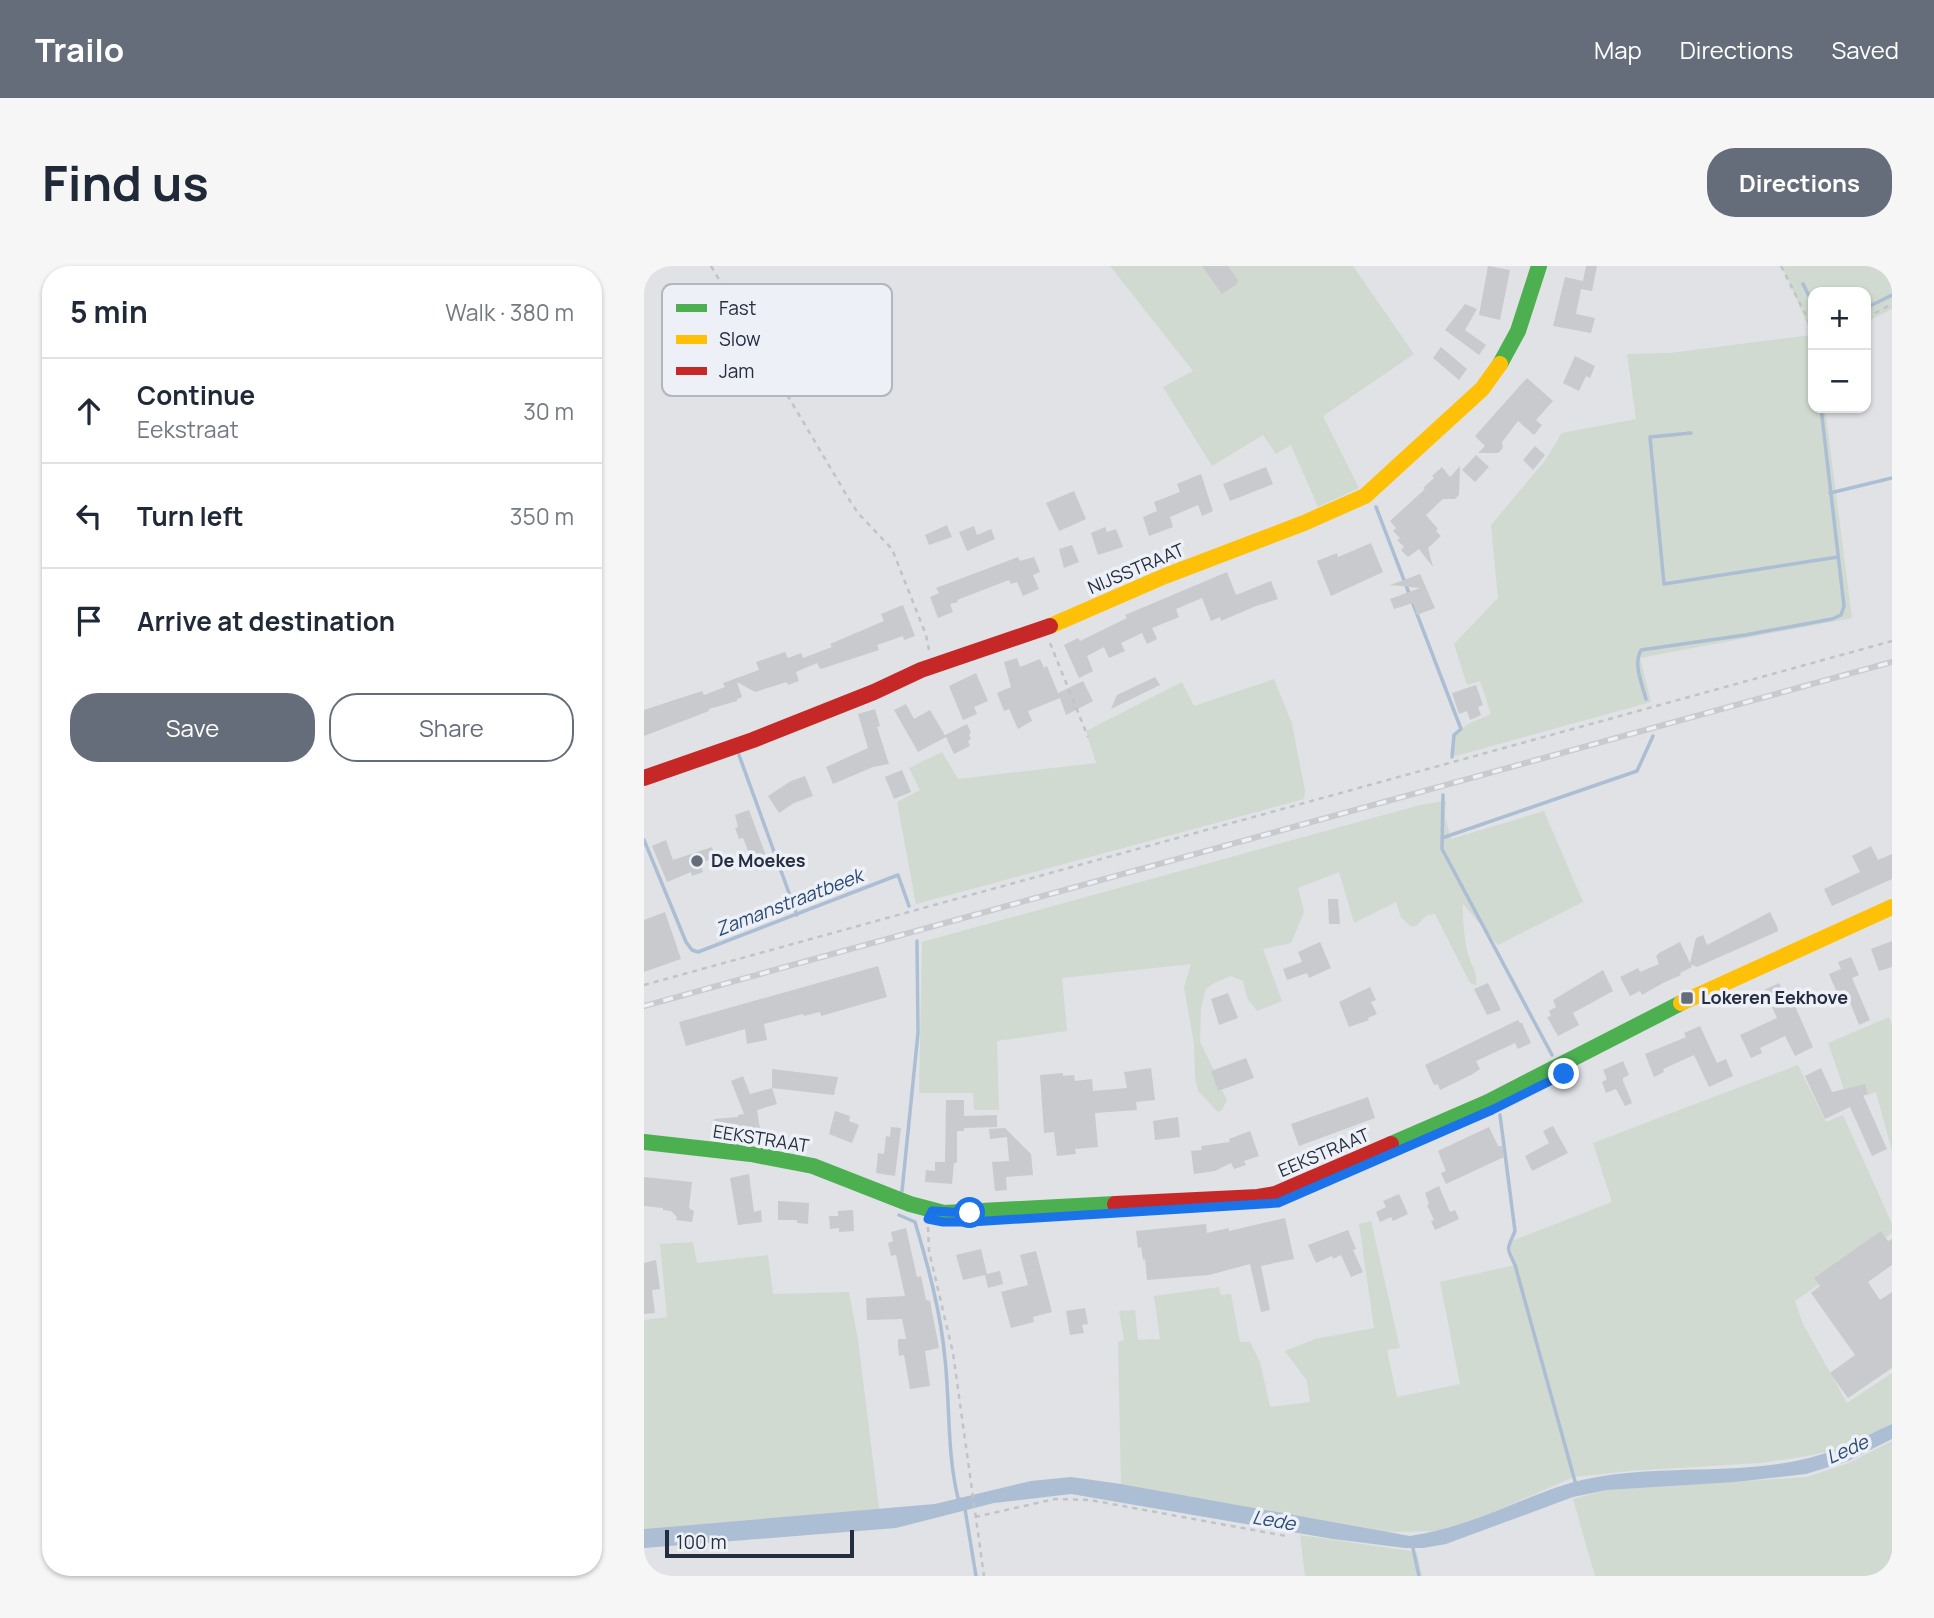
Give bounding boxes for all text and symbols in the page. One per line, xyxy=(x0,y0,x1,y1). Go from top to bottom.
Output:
text: Trailo xyxy=(35,27,124,72)
text: Map xyxy=(1594,33,1642,66)
text: Directions xyxy=(1680,33,1793,66)
text: Saved xyxy=(1831,33,1899,66)
button: Directions xyxy=(1707,148,1892,217)
text: Find us xyxy=(42,149,209,216)
legend xyxy=(662,284,892,396)
map controls xyxy=(1808,287,1871,413)
button: + xyxy=(1808,287,1871,350)
text: 5 min xyxy=(70,291,148,332)
text: Fast xyxy=(719,295,756,321)
text: Walk · 380 m xyxy=(445,296,574,328)
text: Slow xyxy=(719,326,761,352)
button: − xyxy=(1808,350,1871,413)
text: Jam xyxy=(719,358,754,384)
text: Continue xyxy=(137,377,255,413)
icon: ahead xyxy=(70,392,108,430)
text: 30 m xyxy=(523,395,574,427)
text: Eekstraat xyxy=(137,413,239,445)
icon: left xyxy=(70,497,108,535)
text: Turn left xyxy=(137,498,244,534)
text: 350 m xyxy=(510,500,574,532)
street label: NIJSSTRAAT xyxy=(1084,537,1188,599)
icon: arrive xyxy=(70,602,108,640)
text: Arrive at destination xyxy=(137,603,395,639)
button: Save xyxy=(70,693,315,762)
button: Share xyxy=(329,693,574,762)
place label: De Moekes xyxy=(711,848,806,872)
marker: De Moekes xyxy=(689,853,705,869)
water label: Zamanstraatbeek xyxy=(712,861,869,942)
place label: Lokeren Eekhove xyxy=(1701,985,1848,1009)
marker: Lokeren Eekhove xyxy=(1679,990,1695,1006)
route end xyxy=(1548,1058,1579,1089)
street label: EEKSTRAAT xyxy=(711,1119,811,1157)
street label: EEKSTRAAT xyxy=(1274,1122,1373,1182)
route start xyxy=(954,1197,985,1228)
water label: Lede xyxy=(1822,1428,1874,1470)
water label: Lede xyxy=(1250,1503,1299,1537)
scale bar xyxy=(665,1527,854,1559)
text: 100 m xyxy=(676,1529,727,1555)

